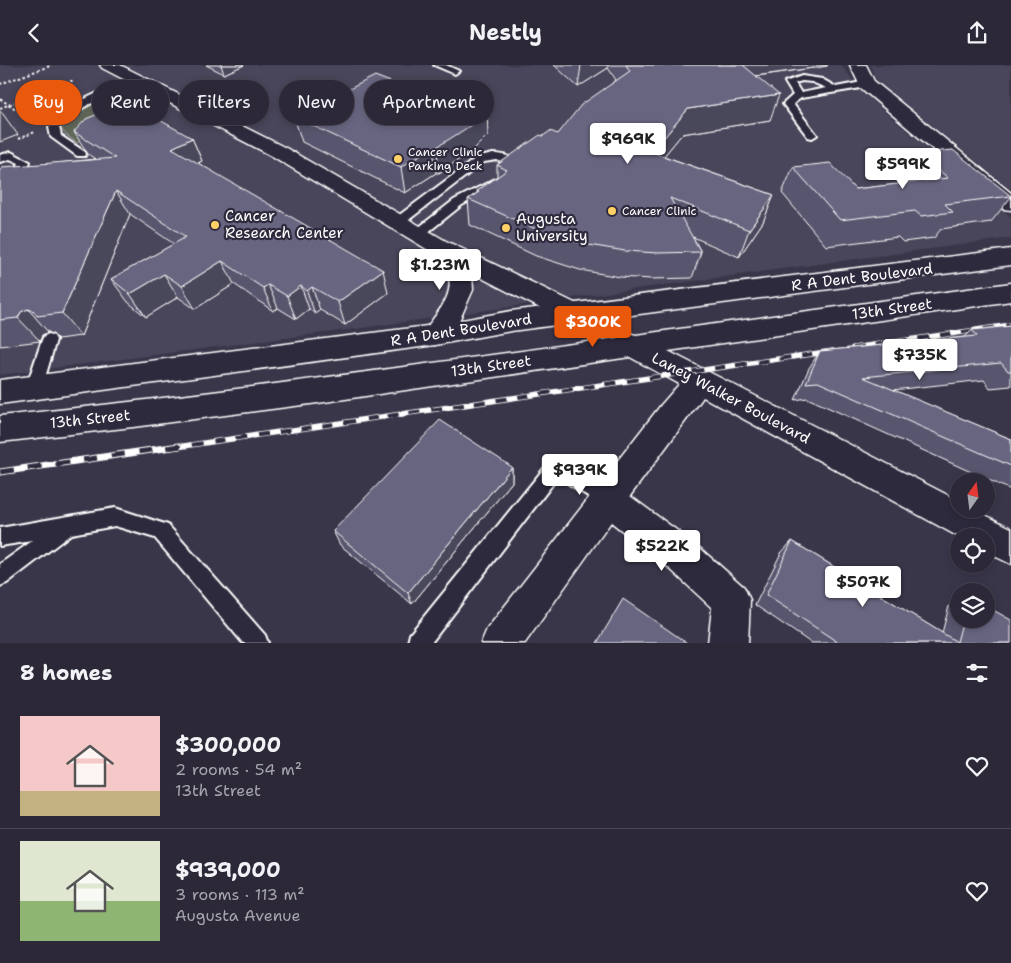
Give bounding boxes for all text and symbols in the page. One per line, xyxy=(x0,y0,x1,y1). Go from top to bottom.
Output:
text: Nestly xyxy=(469,18,542,47)
icon: back xyxy=(20,19,48,47)
icon: share xyxy=(963,19,991,47)
chip: Buy xyxy=(15,80,82,125)
chip: Rent xyxy=(92,80,169,125)
chip: Filters xyxy=(179,80,269,125)
chip: New xyxy=(279,80,354,125)
chip: Apartment xyxy=(364,80,494,125)
pin: $969K xyxy=(593,123,663,165)
text: $969K xyxy=(601,128,655,149)
place label: Cancer Clinic Parking Deck xyxy=(408,144,483,174)
pin: $599K xyxy=(868,147,938,190)
marker: Cancer Clinic Parking Deck xyxy=(392,153,404,165)
text: $599K xyxy=(876,153,930,174)
place label: Cancer Clinic xyxy=(622,203,697,219)
marker: Cancer Clinic xyxy=(606,205,618,217)
place label: Cancer Research Center xyxy=(225,206,344,243)
place label: Augusta University xyxy=(516,209,588,246)
marker: Cancer Research Center xyxy=(209,219,221,231)
marker: Augusta University xyxy=(500,222,512,234)
pin: $1.23M xyxy=(399,249,481,291)
text: $1.23M xyxy=(410,254,470,275)
street label: R A Dent Boulevard xyxy=(790,258,934,296)
street label: 13th Street xyxy=(851,293,933,325)
pin: $300K xyxy=(558,305,628,348)
street label: R A Dent Boulevard xyxy=(389,309,533,351)
text: $300K xyxy=(565,311,621,332)
pin: $735K xyxy=(885,339,955,381)
text: $735K xyxy=(893,344,947,365)
street label: Laney Walker Boulevard xyxy=(648,348,814,449)
street label: 13th Street xyxy=(450,350,532,382)
street label: 13th Street xyxy=(49,405,131,433)
pin: $939K xyxy=(545,453,615,496)
text: $939K xyxy=(553,459,607,480)
north arrow xyxy=(950,473,995,517)
map controls xyxy=(950,473,995,628)
button: locate xyxy=(950,528,995,573)
pin: $522K xyxy=(627,529,697,572)
text: $522K xyxy=(635,535,689,556)
pin: $507K xyxy=(828,565,898,608)
text: $507K xyxy=(836,571,890,592)
button: layers xyxy=(950,583,995,628)
text: 8 homes xyxy=(20,659,112,687)
icon: filters xyxy=(963,659,991,687)
text: $300,000 xyxy=(175,731,281,759)
icon: home xyxy=(60,736,120,796)
icon: heart xyxy=(963,752,991,780)
text: 2 rooms · 54 m² xyxy=(175,759,302,780)
text: 13th Street xyxy=(175,780,261,801)
text: $939,000 xyxy=(175,856,281,884)
icon: home xyxy=(60,861,120,921)
icon: heart xyxy=(963,877,991,905)
text: 3 rooms · 113 m² xyxy=(175,884,305,905)
text: Augusta Avenue xyxy=(175,905,301,926)

